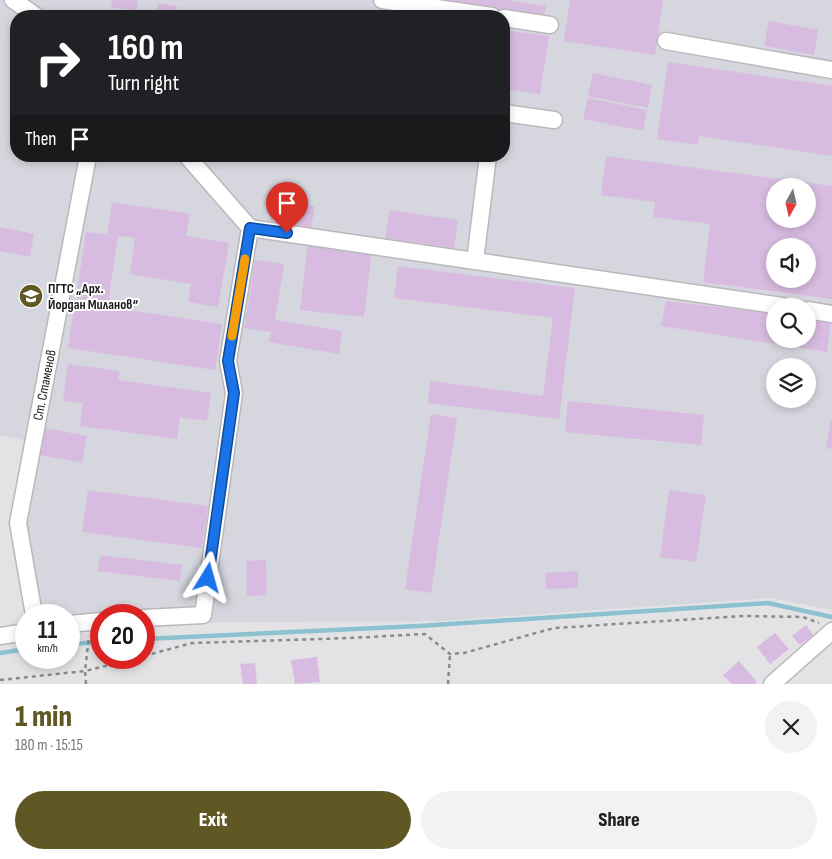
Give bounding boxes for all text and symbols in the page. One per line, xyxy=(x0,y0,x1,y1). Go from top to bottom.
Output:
text: 160 m xyxy=(108,27,184,70)
icon: right xyxy=(25,30,90,95)
text: Turn right xyxy=(108,70,179,97)
icon: arrive xyxy=(66,125,94,153)
text: Then xyxy=(25,128,56,151)
north arrow xyxy=(766,178,816,228)
map controls xyxy=(766,178,816,408)
pin xyxy=(266,182,308,233)
icon: arrive xyxy=(273,189,301,217)
button: sound xyxy=(766,238,816,288)
place label: ПГТС „Арх. Йордан Миланов“ xyxy=(48,280,138,313)
school or university icon: ПГТС „Арх. Йордан Миланов“ xyxy=(18,283,44,309)
button: search xyxy=(766,298,816,348)
street label: Ст. Стаменов xyxy=(29,348,60,422)
button: layers xyxy=(766,358,816,408)
position arrow xyxy=(181,551,233,603)
speed limit sign: 20 xyxy=(90,604,155,669)
text: 11 xyxy=(38,615,57,646)
text: km/h xyxy=(37,641,58,656)
text: 1 min xyxy=(15,699,72,735)
button: close xyxy=(765,701,817,753)
text: 180 m · 15:15 xyxy=(15,736,83,755)
button: Exit xyxy=(15,791,411,849)
button: Share xyxy=(421,791,817,849)

